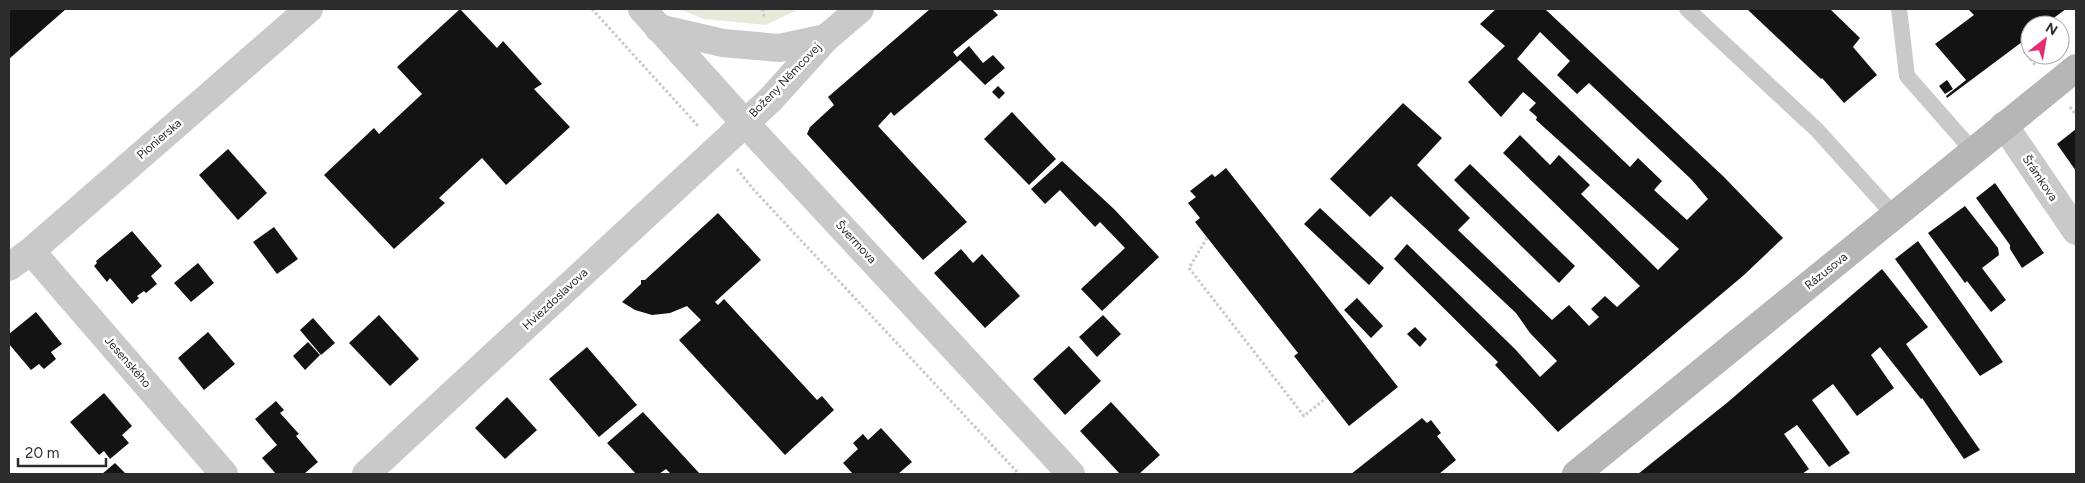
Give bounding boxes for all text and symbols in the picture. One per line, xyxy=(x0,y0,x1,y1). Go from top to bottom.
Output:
north arrow xyxy=(2020,15,2070,65)
text: N xyxy=(2042,19,2060,39)
street label: Boženy Němcovej xyxy=(746,40,824,120)
street label: Pionierska xyxy=(134,116,184,162)
street label: Šrámkova xyxy=(2020,152,2060,204)
street label: Švermova xyxy=(833,218,879,266)
street label: Rázusova xyxy=(1802,250,1850,292)
street label: Hviezdoslavova xyxy=(520,265,590,333)
street label: Jesenského xyxy=(102,334,154,390)
scale bar xyxy=(18,436,105,468)
text: 20 m xyxy=(25,444,59,462)

